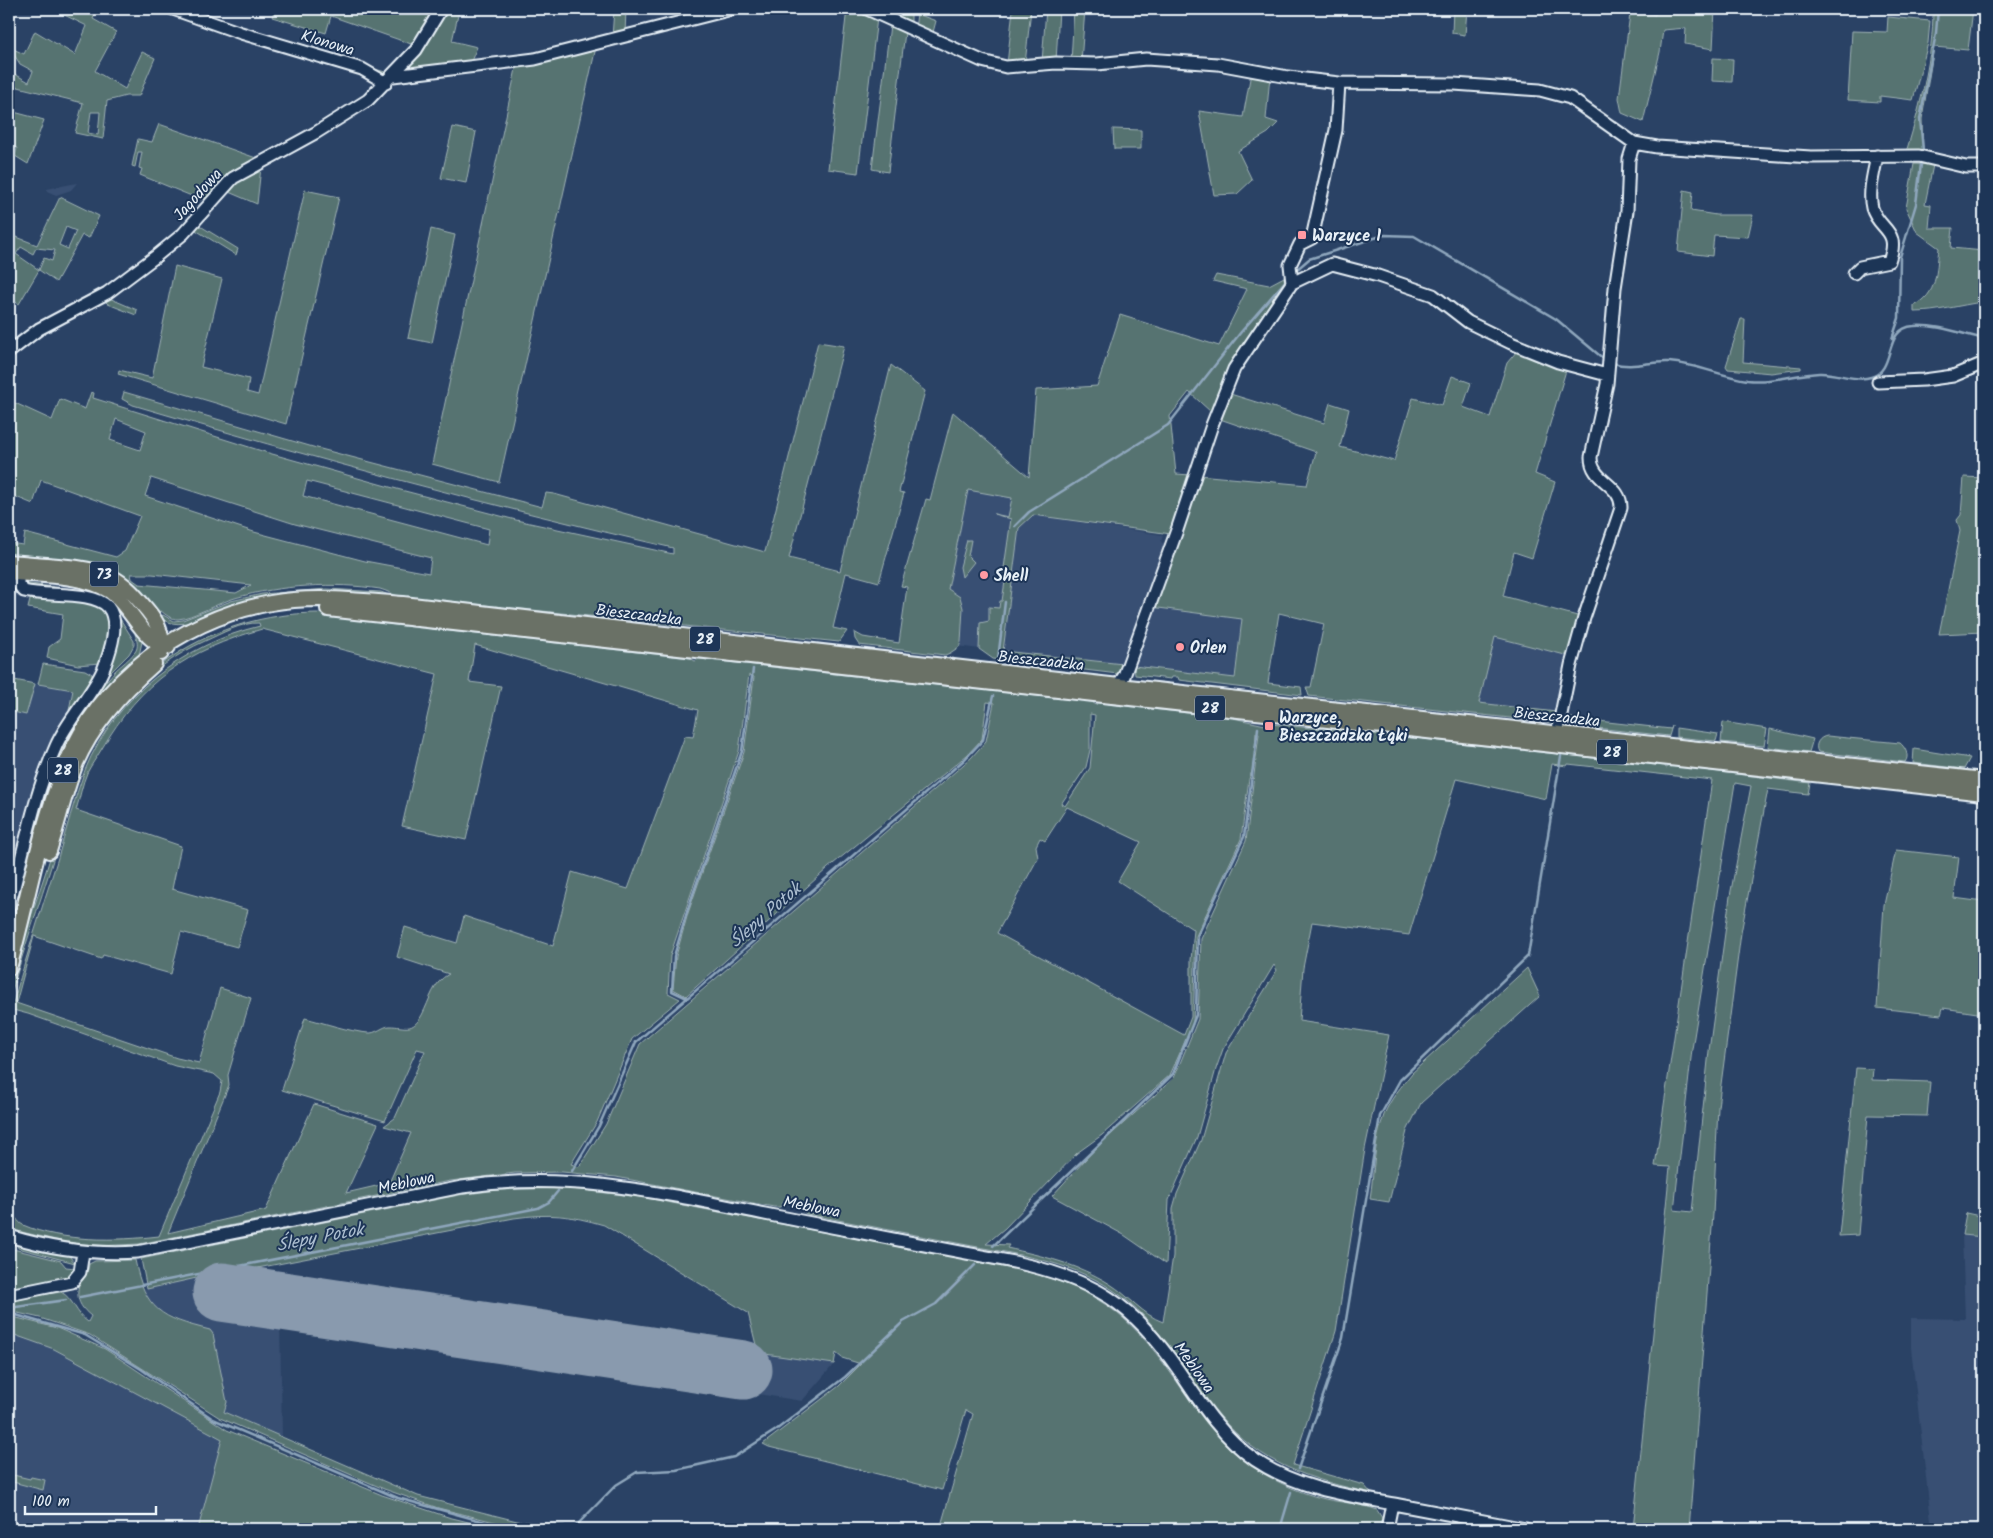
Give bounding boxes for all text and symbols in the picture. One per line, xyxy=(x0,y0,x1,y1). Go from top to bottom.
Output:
street label: Klonowa xyxy=(298,23,357,63)
street label: Jagodowa xyxy=(168,163,229,227)
place label: Warzyce 1 xyxy=(1312,224,1381,249)
marker: Warzyce 1 xyxy=(1296,229,1308,241)
road number: 73 xyxy=(90,562,118,586)
place label: Shell xyxy=(994,564,1029,589)
marker: Shell xyxy=(978,569,990,581)
street label: Bieszczadzka xyxy=(594,598,683,633)
road number: 28 xyxy=(690,626,720,652)
place label: Orlen xyxy=(1190,636,1227,661)
marker: Orlen xyxy=(1174,641,1186,653)
street label: Bieszczadzka xyxy=(996,645,1085,678)
road number: 28 xyxy=(1195,696,1225,720)
street label: Bieszczadzka xyxy=(1512,701,1601,734)
place label: Warzyce, Bieszczadzka Łąki xyxy=(1279,706,1408,749)
marker: Warzyce, Bieszczadzka Łąki xyxy=(1263,720,1275,732)
road number: 28 xyxy=(1597,740,1627,764)
road number: 28 xyxy=(48,758,78,782)
water label: Ślepy Potok xyxy=(723,875,811,956)
street label: Meblowa xyxy=(376,1165,437,1202)
street label: Meblowa xyxy=(781,1190,842,1225)
water label: Ślepy Potok xyxy=(274,1215,369,1261)
street label: Meblowa xyxy=(1167,1337,1221,1399)
scale bar xyxy=(25,1483,156,1515)
text: 100 m xyxy=(32,1490,70,1514)

